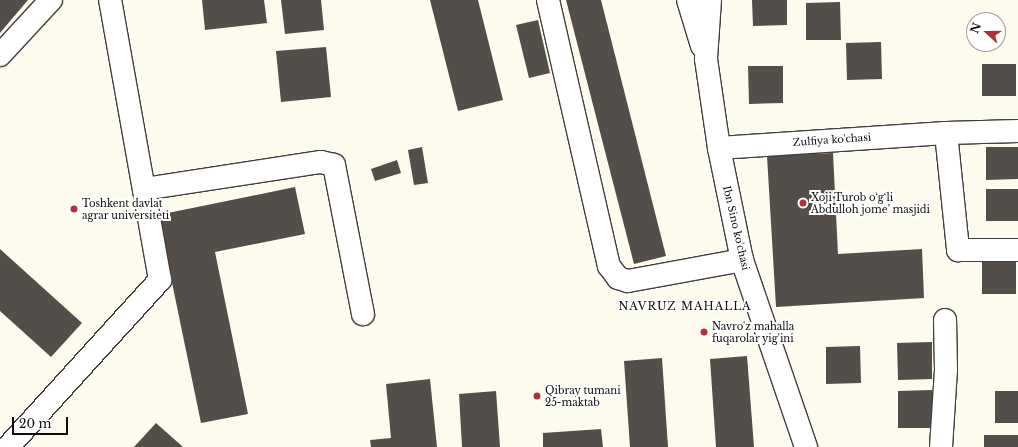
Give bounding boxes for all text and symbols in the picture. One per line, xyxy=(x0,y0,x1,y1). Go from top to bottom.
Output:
north arrow xyxy=(966,12,1006,52)
text: N xyxy=(967,21,984,35)
street label: Zulfiya ko'chasi xyxy=(792,131,872,149)
street label: Ibn Sino ko'chasi xyxy=(720,185,752,271)
place label: Xoji Turob o‘g‘li Abdulloh jome’ masjidi xyxy=(811,191,930,214)
place label: Toshkent davlat agrar universiteti xyxy=(82,197,169,220)
marker: Xoji Turob o‘g‘li Abdulloh jome’ masjidi xyxy=(798,198,808,208)
marker: Toshkent davlat agrar universiteti xyxy=(69,204,79,214)
district label: NAVRUZ MAHALLA xyxy=(618,299,752,313)
place label: Navro'z mahalla fuqarolar yig'ini xyxy=(712,320,794,344)
marker: Navro'z mahalla fuqarolar yig'ini xyxy=(699,327,709,337)
place label: Qibray tumani 25-maktab xyxy=(545,384,621,408)
marker: Qibray tumani 25-maktab xyxy=(532,391,542,401)
scale bar xyxy=(14,409,70,435)
text: 20 m xyxy=(19,416,51,431)

